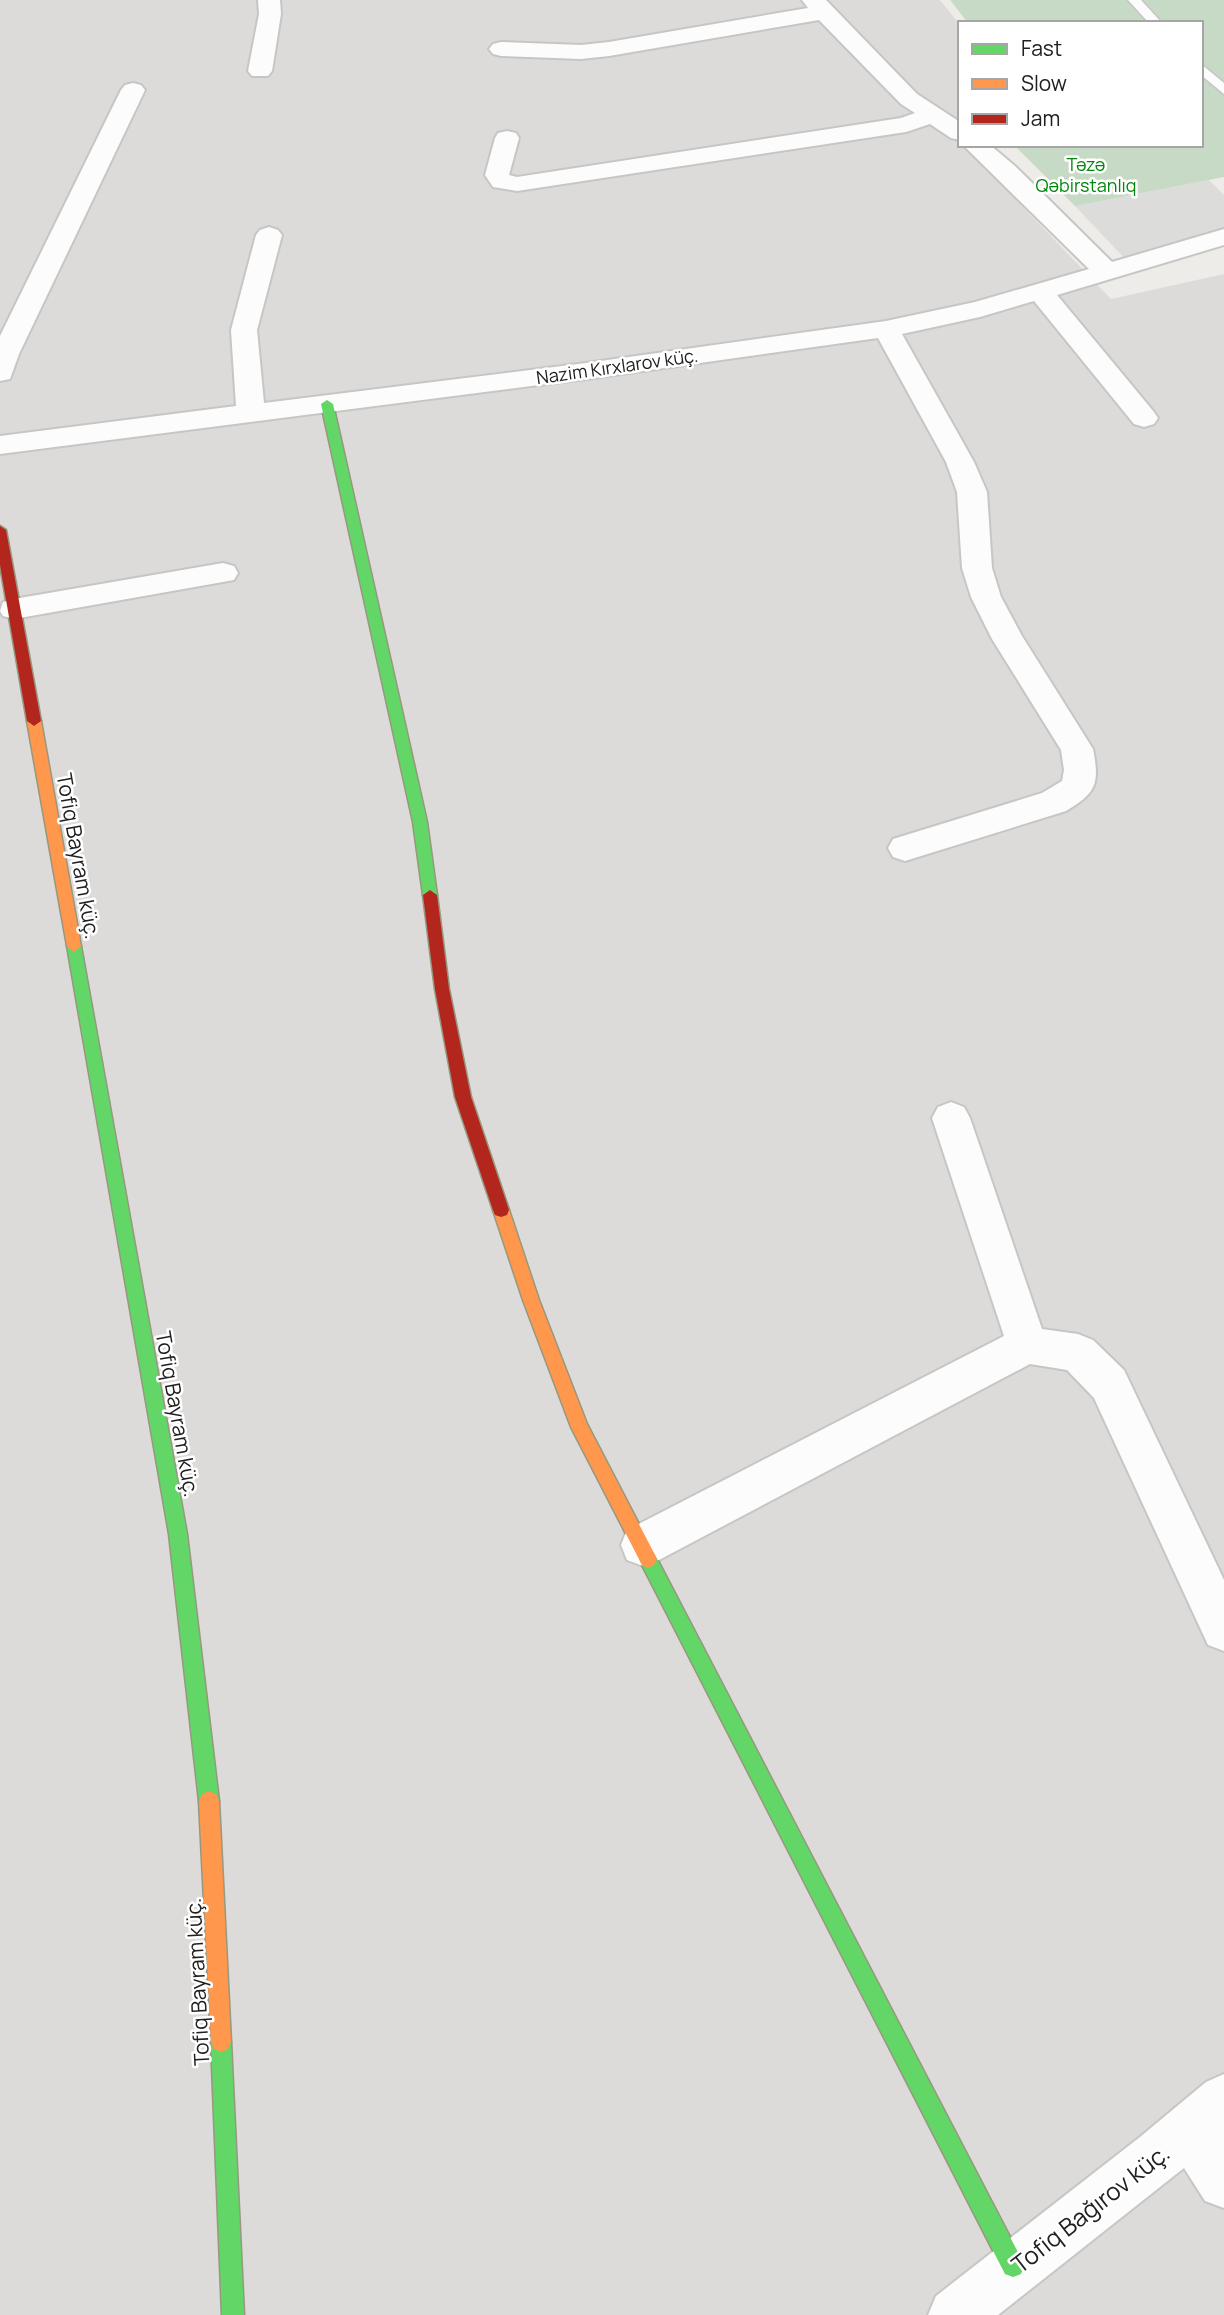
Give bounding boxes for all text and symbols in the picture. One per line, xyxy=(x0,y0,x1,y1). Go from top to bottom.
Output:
legend xyxy=(958,21,1203,147)
text: Fast xyxy=(1021,34,1062,62)
text: Slow xyxy=(1021,69,1067,97)
text: Jam xyxy=(1021,104,1060,132)
park label: Təzə Qəbirstanlıq xyxy=(1036,152,1136,197)
street label: Nazim Kırxlarov küç. xyxy=(535,343,699,389)
street label: Tofiq Bayram küç. xyxy=(51,771,107,941)
street label: Tofiq Bayram küç. xyxy=(150,1329,206,1499)
street label: Tofiq Bayram küç. xyxy=(179,1897,215,2067)
street label: Tofiq Bağırov küç. xyxy=(1004,2136,1176,2280)

